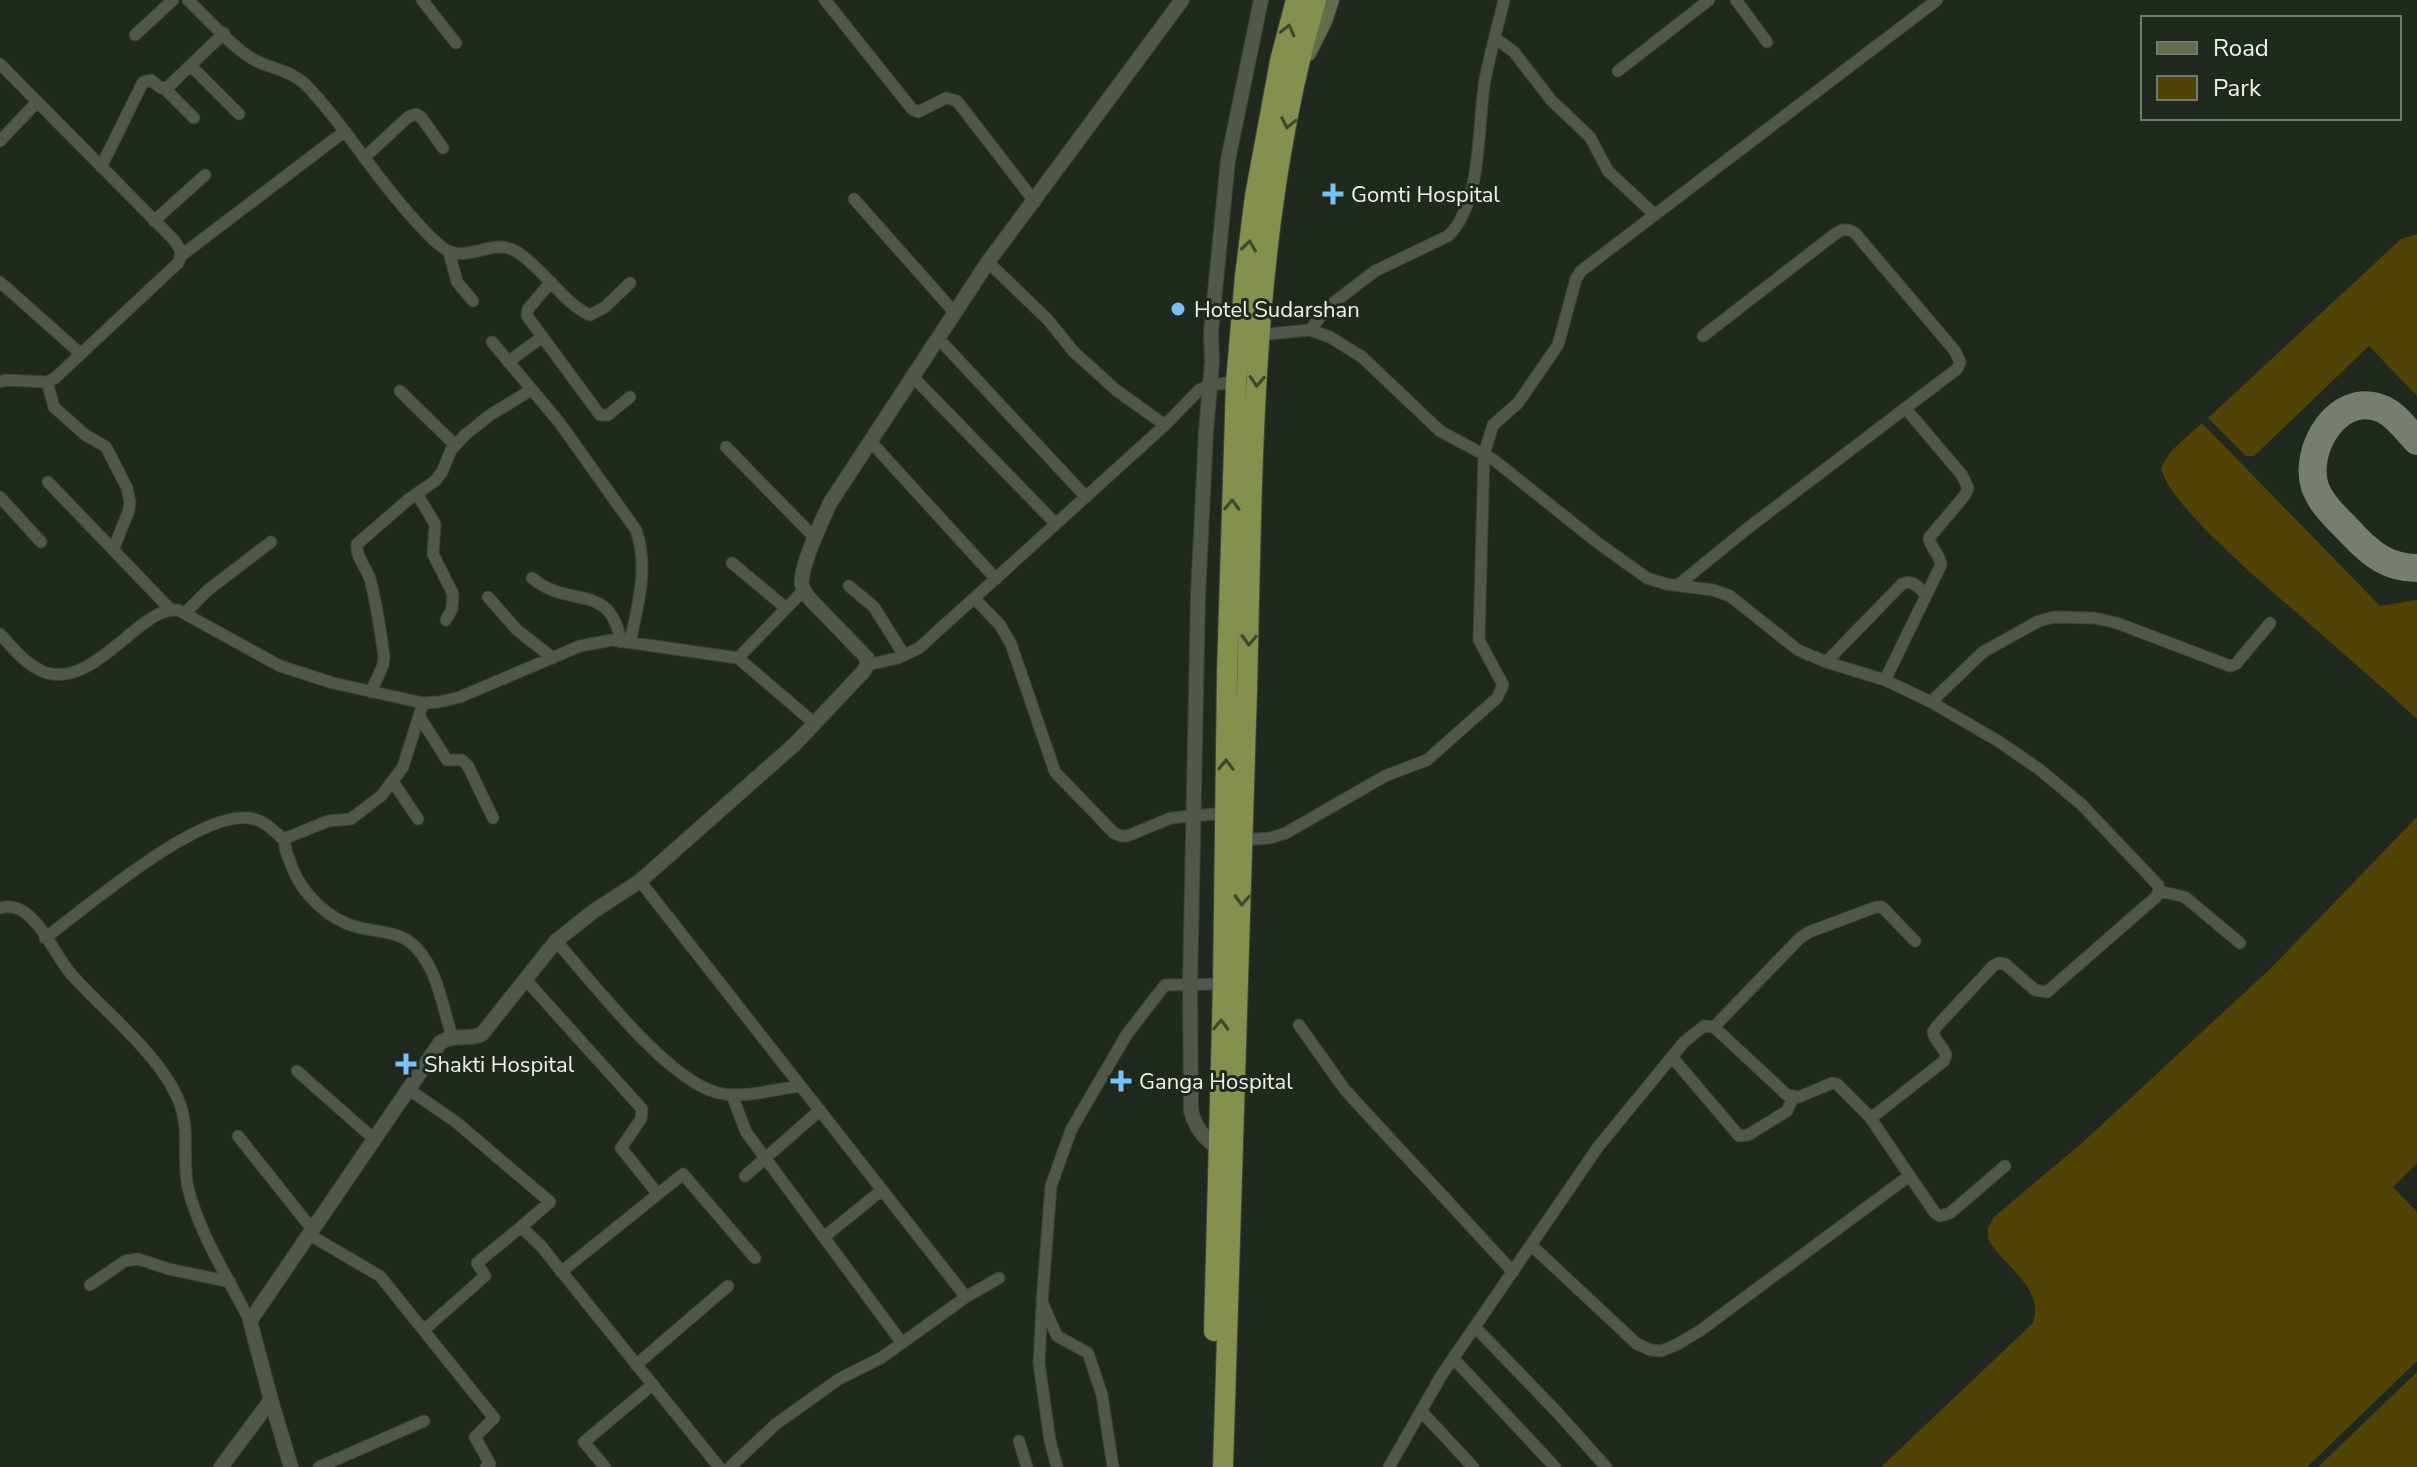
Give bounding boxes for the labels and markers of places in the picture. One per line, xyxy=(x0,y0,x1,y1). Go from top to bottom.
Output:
place label: Gomti Hospital xyxy=(1351,180,1500,210)
marker: Gomti Hospital xyxy=(1322,183,1344,205)
place label: Hotel Sudarshan xyxy=(1194,295,1360,325)
marker: Hotel Sudarshan xyxy=(1169,300,1187,318)
place label: Shakti Hospital xyxy=(424,1050,575,1080)
marker: Shakti Hospital xyxy=(395,1053,417,1075)
place label: Ganga Hospital xyxy=(1139,1067,1293,1097)
marker: Ganga Hospital xyxy=(1110,1070,1132,1092)

